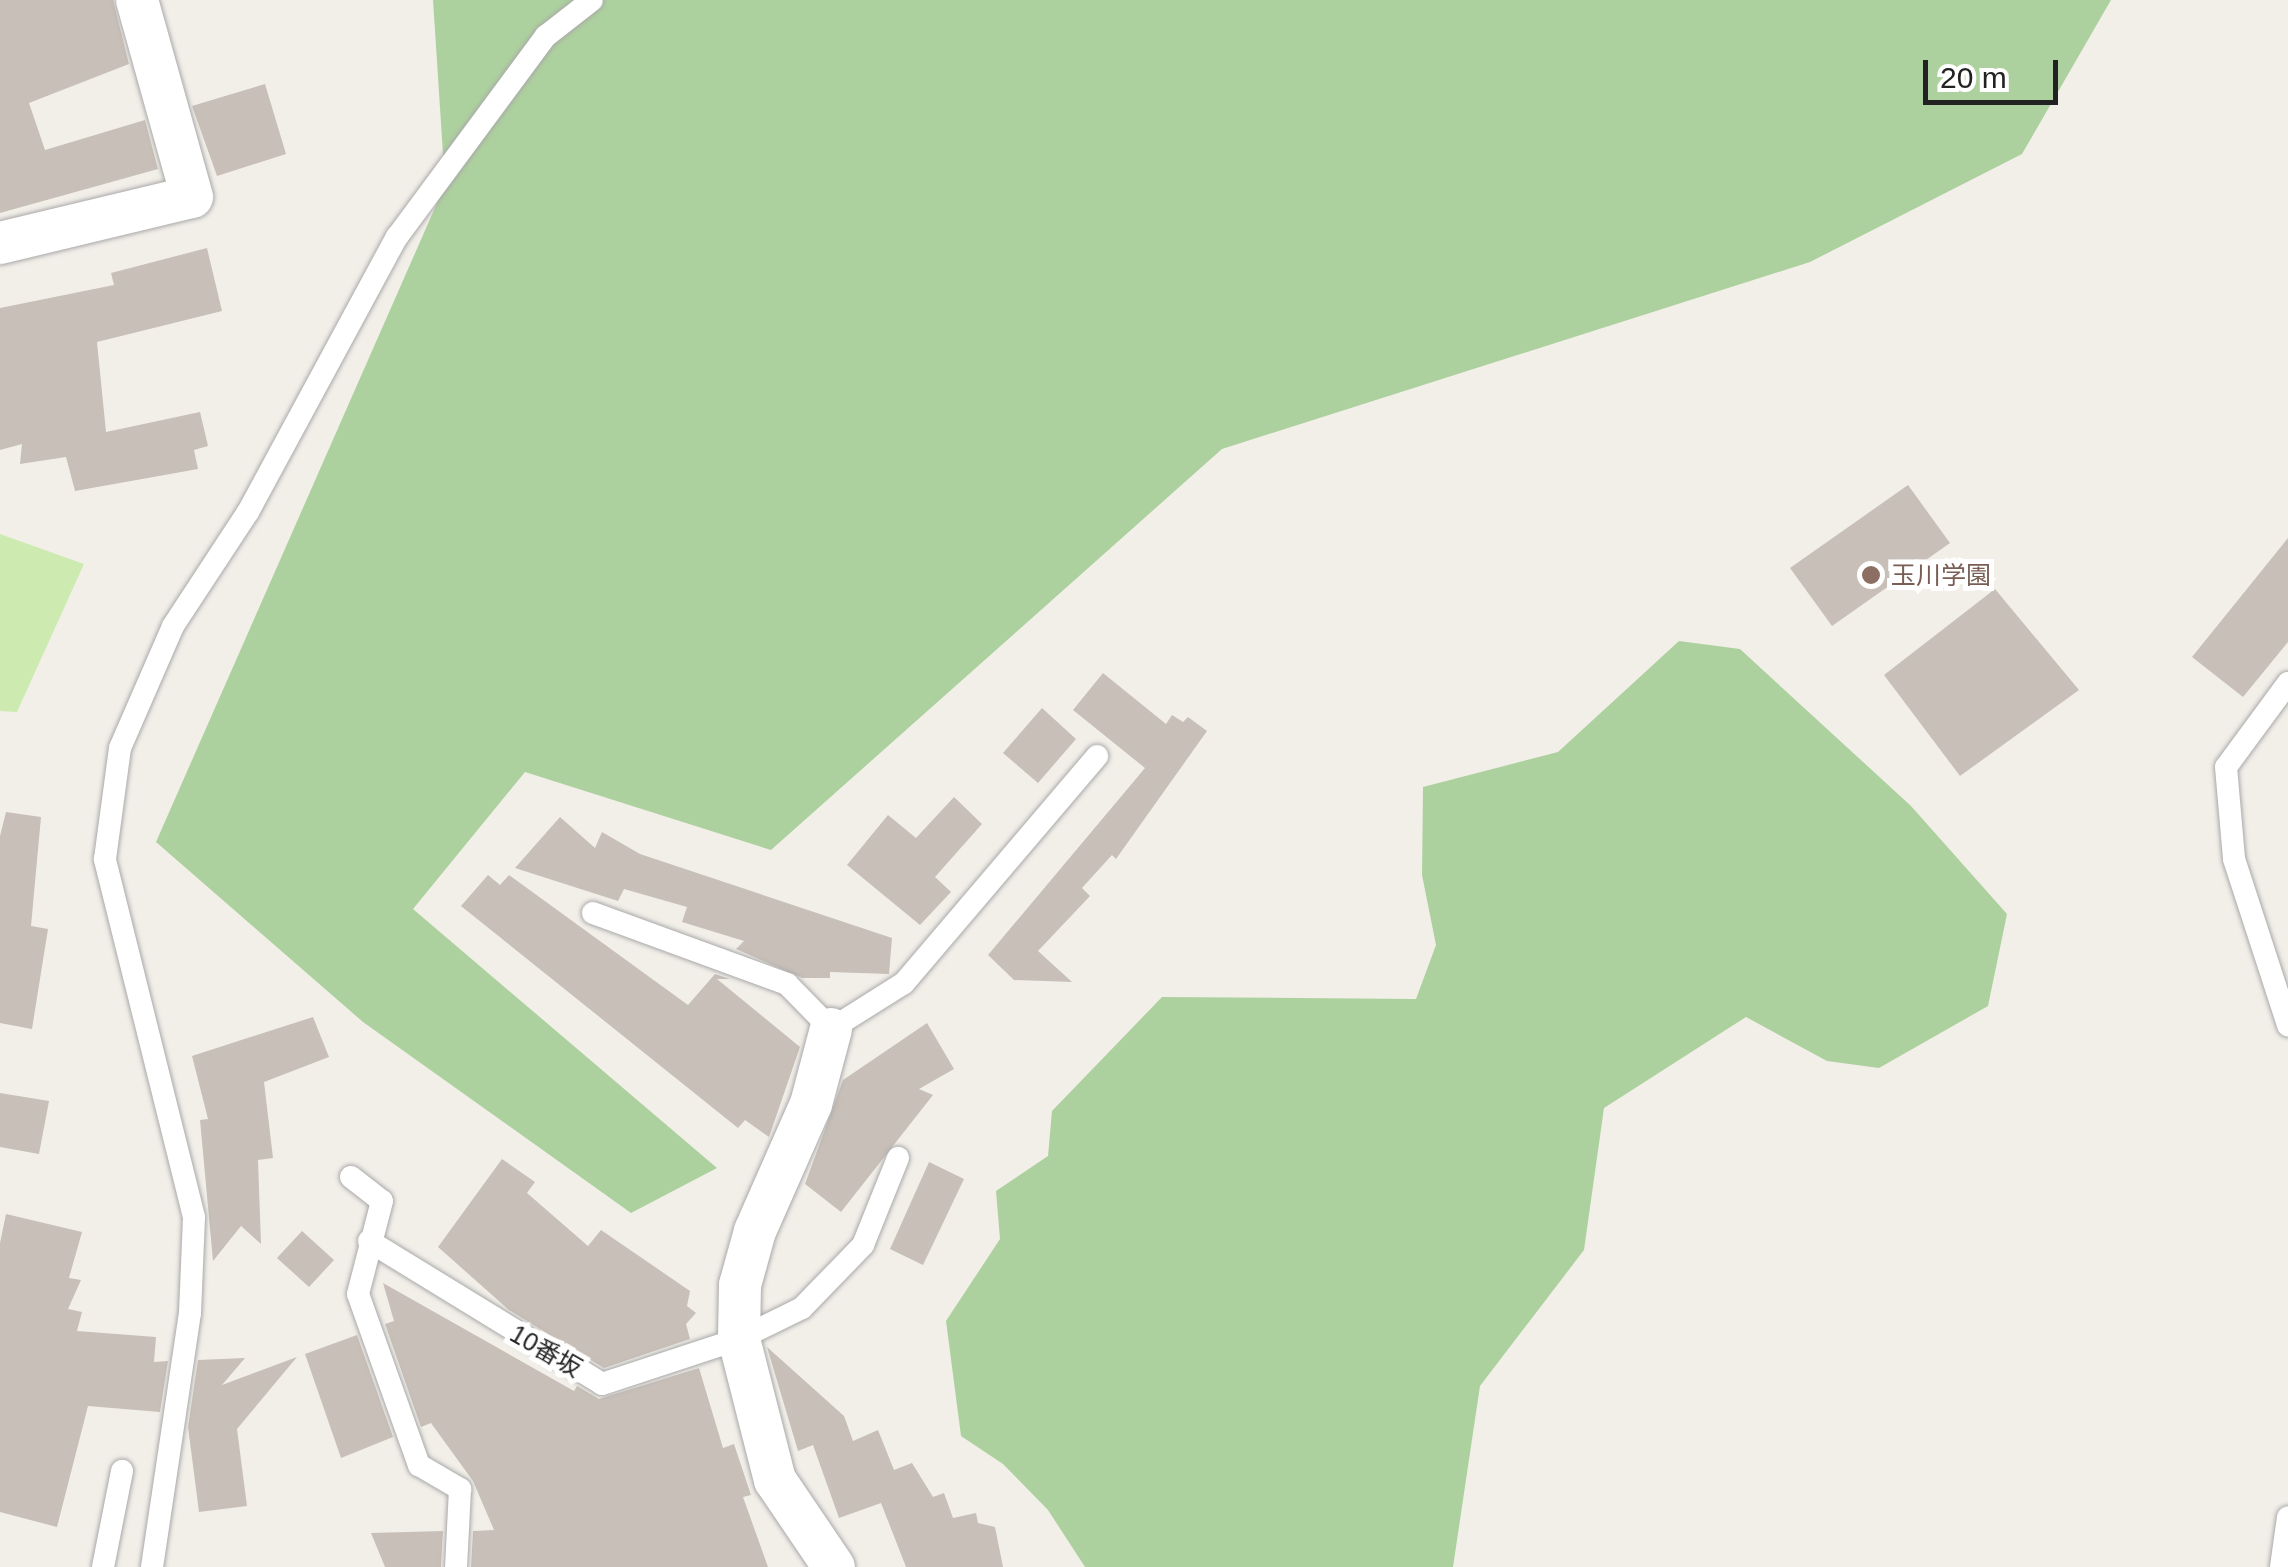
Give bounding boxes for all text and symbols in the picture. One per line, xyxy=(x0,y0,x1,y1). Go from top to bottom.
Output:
scale bar xyxy=(1928,40,2063,102)
text: 20 m xyxy=(1940,61,2007,94)
place label: 玉川学園 xyxy=(1891,560,1991,590)
marker: 玉川学園 xyxy=(1860,564,1882,586)
street label: 10番坂 xyxy=(505,1319,587,1383)

